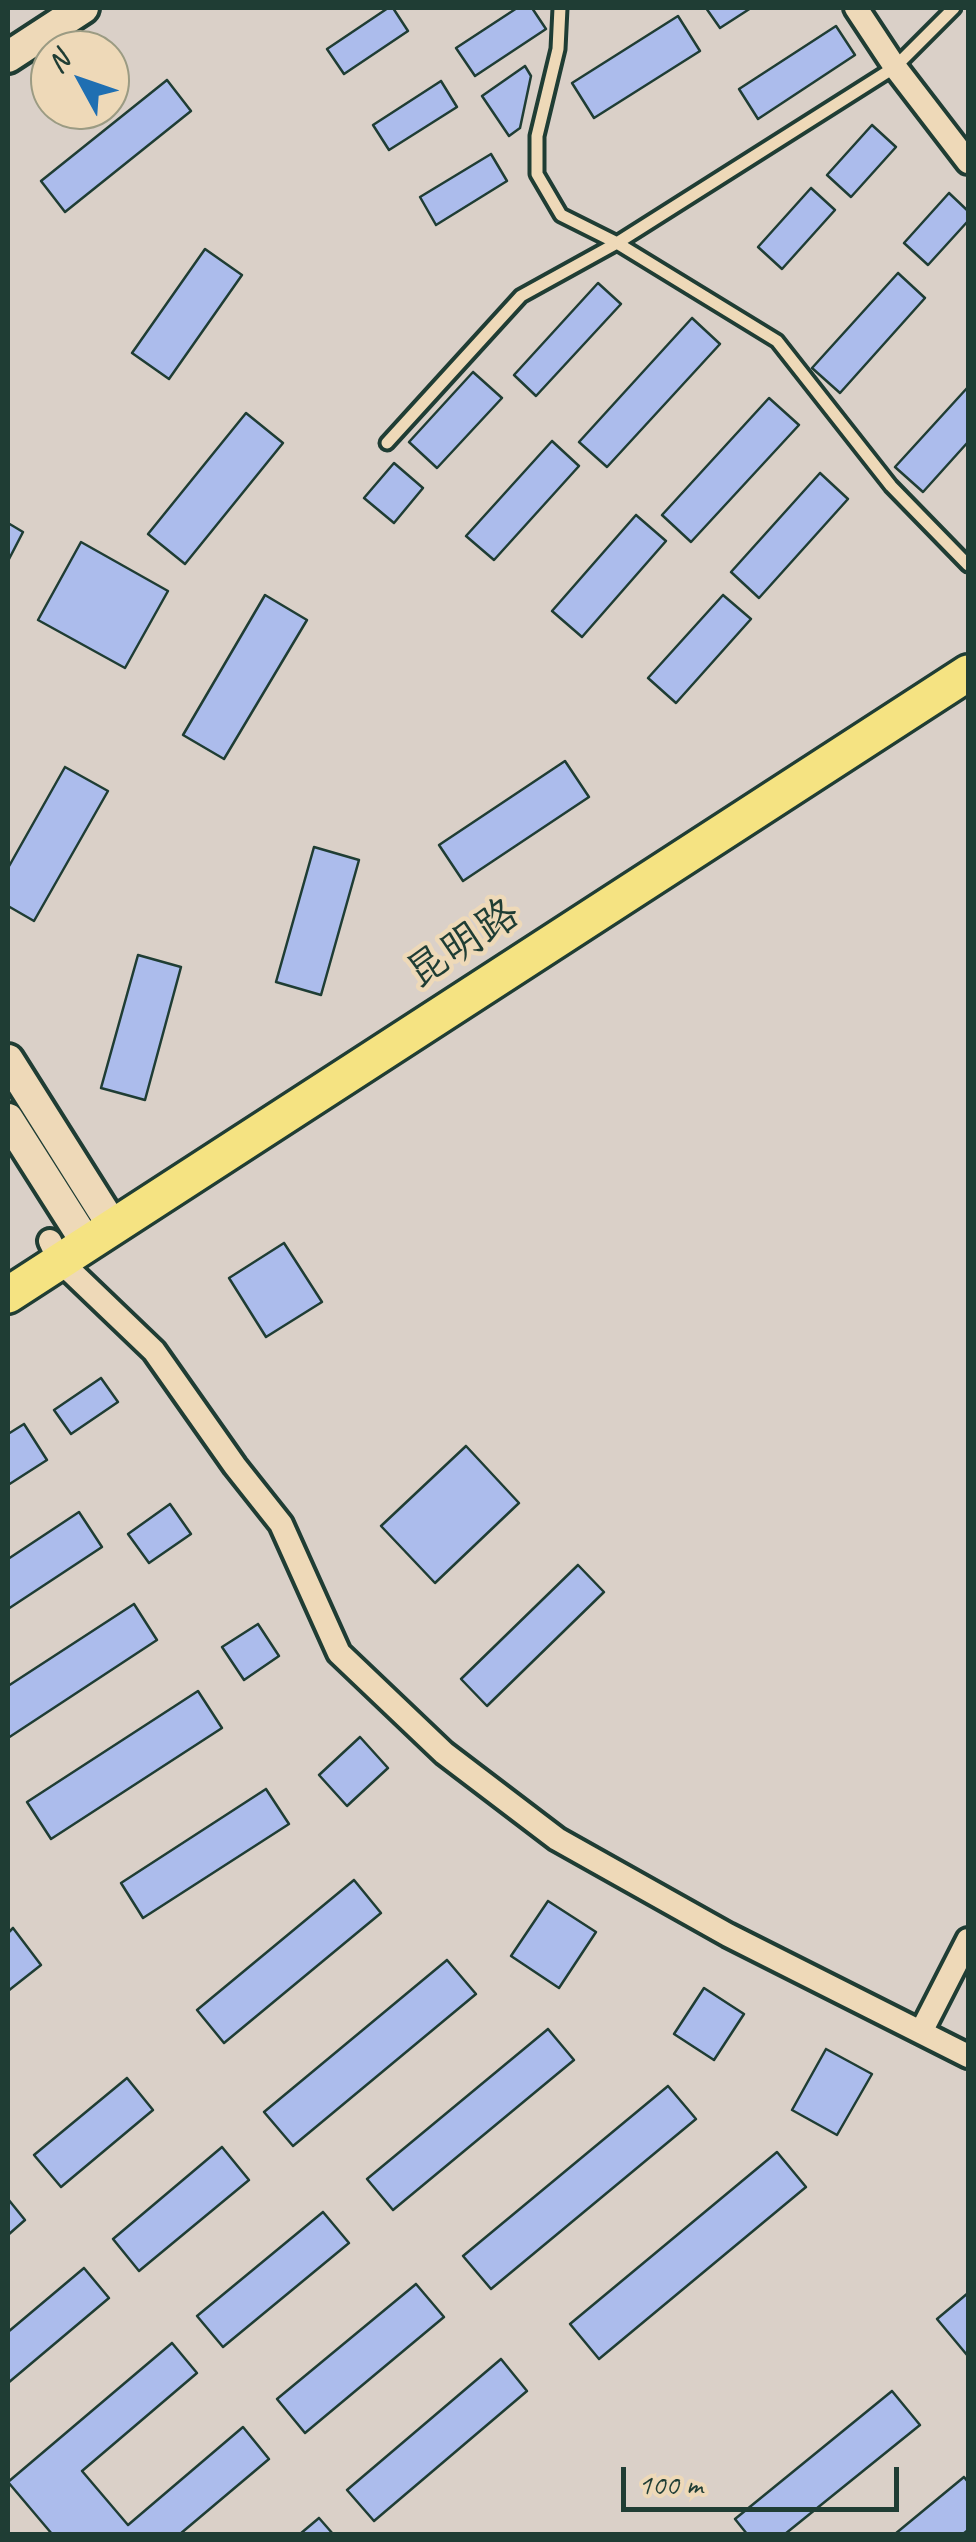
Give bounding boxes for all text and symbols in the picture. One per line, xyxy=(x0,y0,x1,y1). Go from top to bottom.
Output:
north arrow xyxy=(30,30,130,130)
text: N xyxy=(39,44,77,80)
street label: 昆明路 xyxy=(396,890,530,1000)
scale bar xyxy=(626,2447,904,2509)
text: 100 m xyxy=(638,2465,703,2503)

